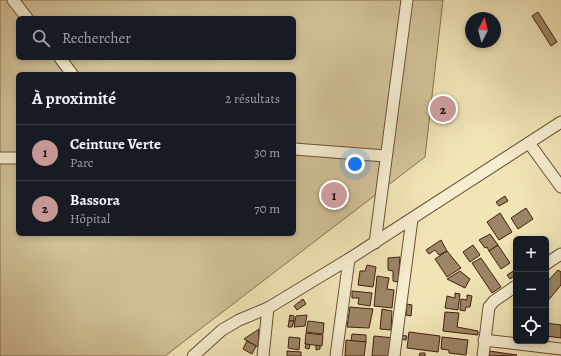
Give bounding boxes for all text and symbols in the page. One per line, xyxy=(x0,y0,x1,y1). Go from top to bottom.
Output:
north arrow xyxy=(465,12,501,48)
search box xyxy=(16,16,296,60)
icon: search xyxy=(30,27,52,49)
text: Rechercher xyxy=(62,28,131,48)
text: À proximité xyxy=(32,87,116,110)
text: 2 résultats xyxy=(225,90,280,107)
pin: 2 xyxy=(430,94,456,124)
text: Ceinture Verte xyxy=(70,134,161,154)
text: 1 xyxy=(43,144,47,161)
text: 30 m xyxy=(254,144,280,161)
text: Parc xyxy=(70,154,93,171)
your location xyxy=(345,154,365,174)
pin: 1 xyxy=(321,180,347,210)
text: Bassora xyxy=(70,190,120,210)
text: 2 xyxy=(42,200,48,217)
text: 70 m xyxy=(254,200,280,217)
text: Hôpital xyxy=(70,210,110,227)
map controls xyxy=(513,236,549,344)
button: + xyxy=(513,236,549,272)
button: − xyxy=(513,272,549,308)
button: locate xyxy=(513,308,549,344)

